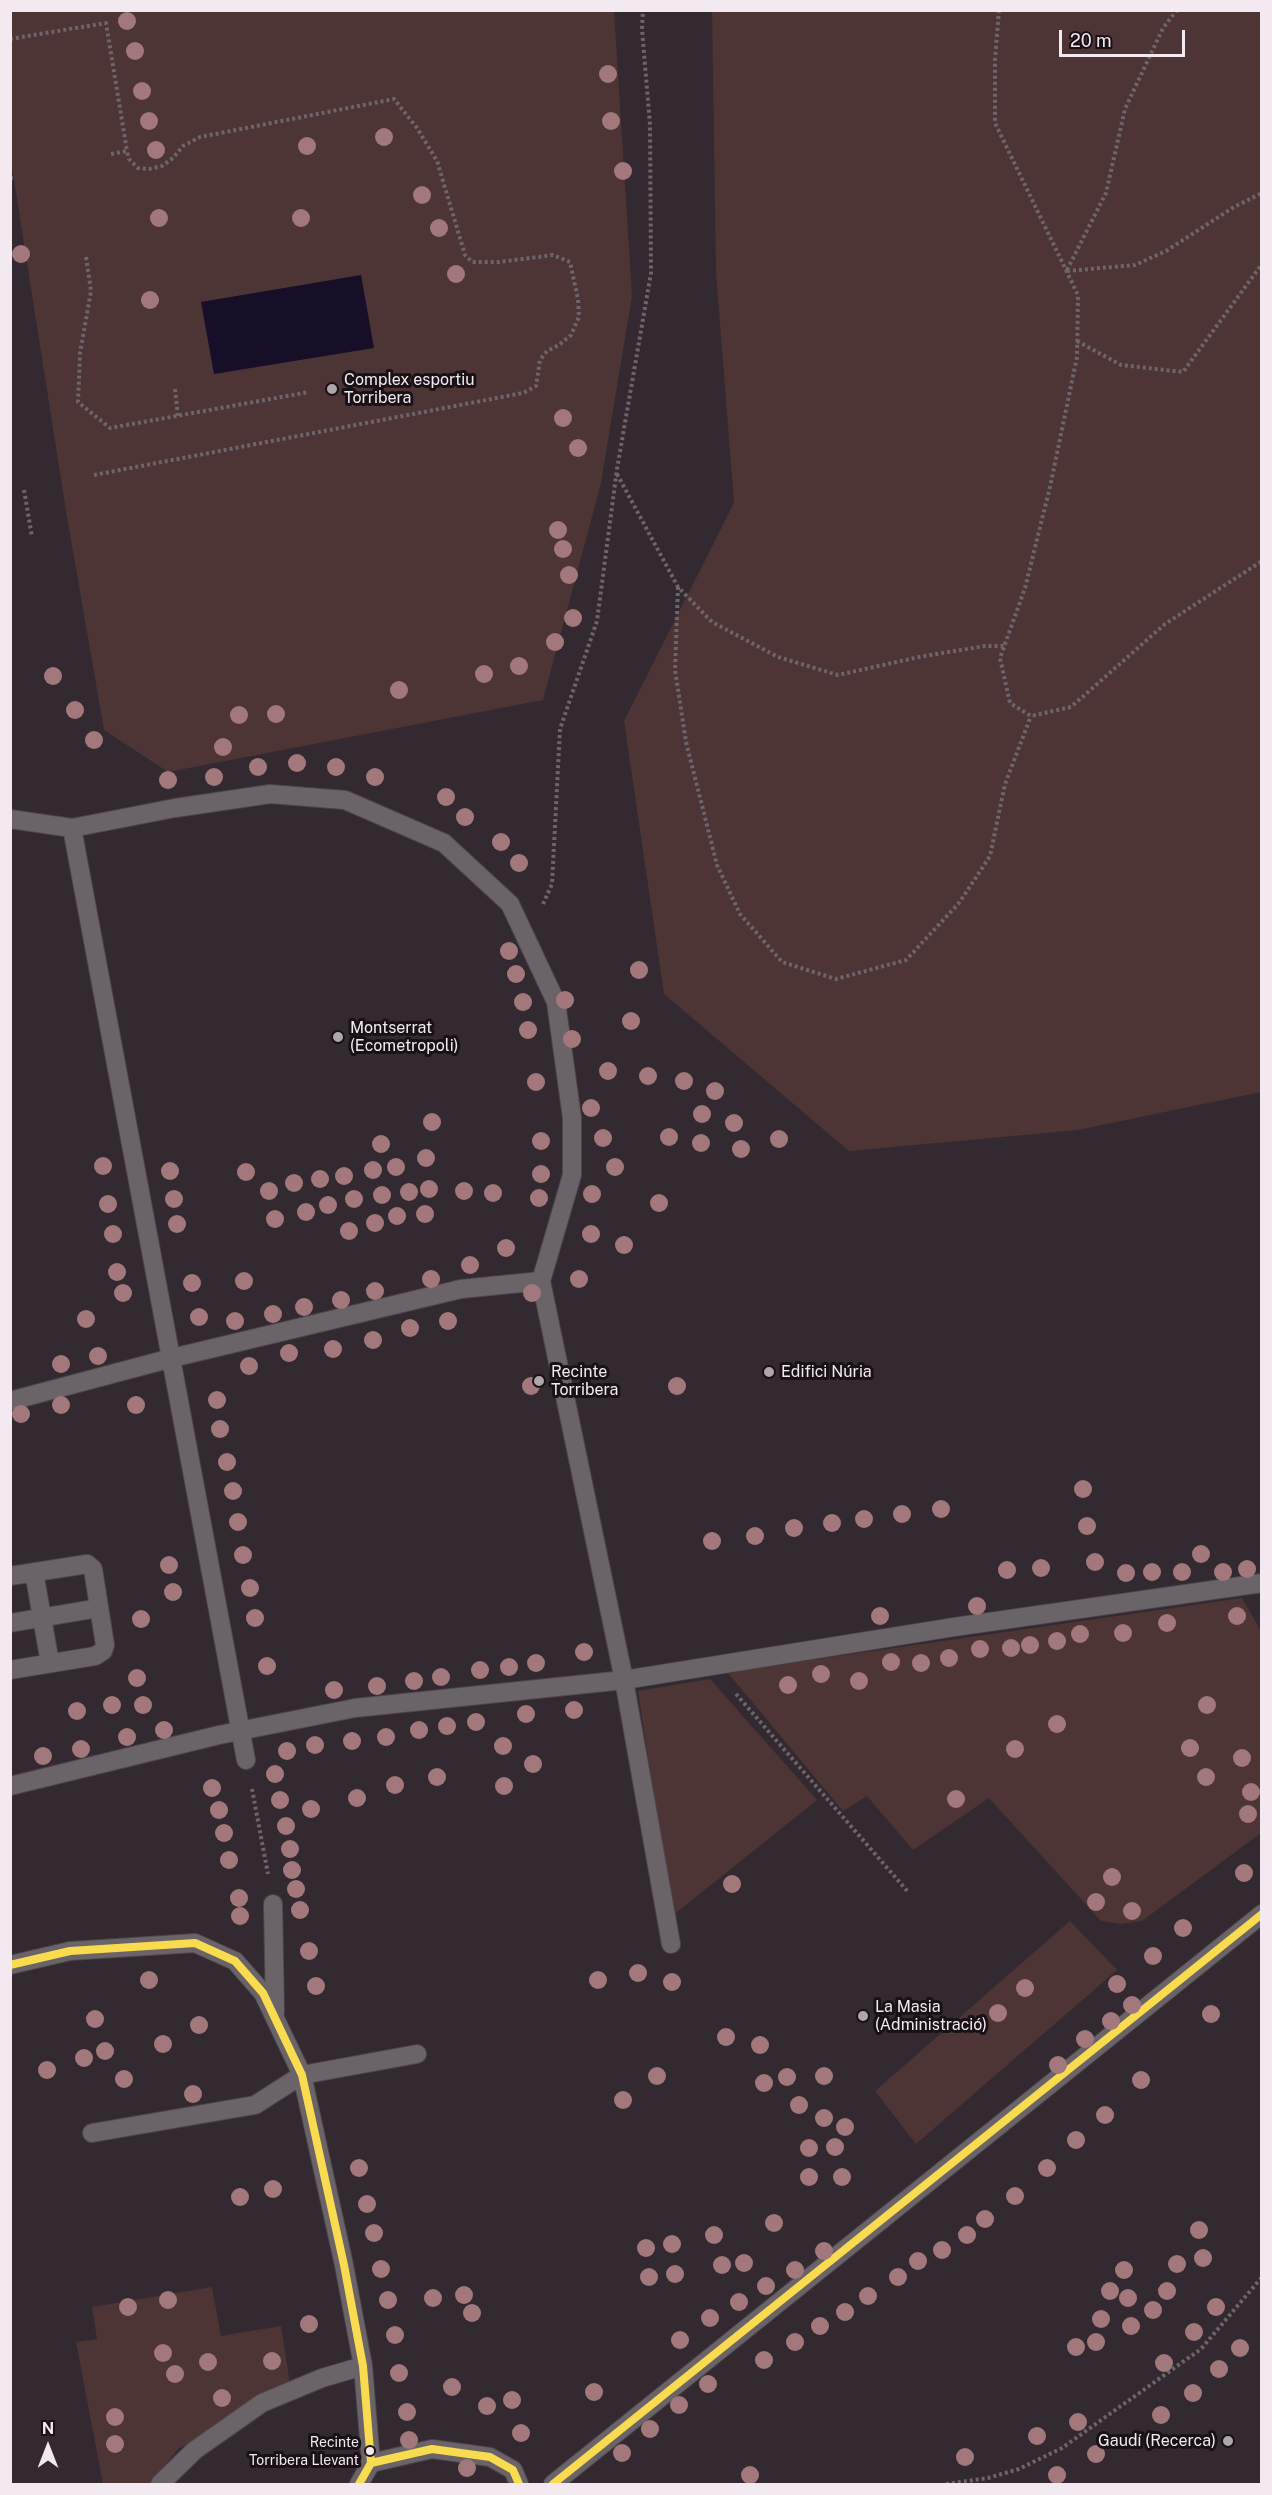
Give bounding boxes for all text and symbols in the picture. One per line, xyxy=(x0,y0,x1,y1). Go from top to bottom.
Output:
scale bar xyxy=(1062,18,1188,56)
text: 20 m xyxy=(1070,30,1112,51)
place label: Complex esportiu Torribera xyxy=(344,370,474,408)
marker: Complex esportiu Torribera xyxy=(325,382,339,396)
place label: Montserrat (Ecometropoli) xyxy=(350,1018,459,1056)
marker: Montserrat (Ecometropoli) xyxy=(331,1030,345,1044)
place label: Recinte Torribera xyxy=(551,1362,618,1400)
place label: Edifici Núria xyxy=(781,1362,872,1382)
marker: Edifici Núria xyxy=(762,1365,776,1379)
marker: Recinte Torribera xyxy=(532,1374,546,1388)
place label: La Masia (Administració) xyxy=(875,1997,987,2035)
marker: La Masia (Administració) xyxy=(856,2009,870,2023)
north arrow xyxy=(18,2417,78,2477)
text: N xyxy=(42,2419,54,2438)
place label: Gaudí (Recerca) xyxy=(1098,2431,1216,2451)
marker: Gaudí (Recerca) xyxy=(1221,2434,1235,2448)
place label: Recinte Torribera Llevant xyxy=(249,2435,359,2468)
marker: Recinte Torribera Llevant xyxy=(364,2445,376,2457)

